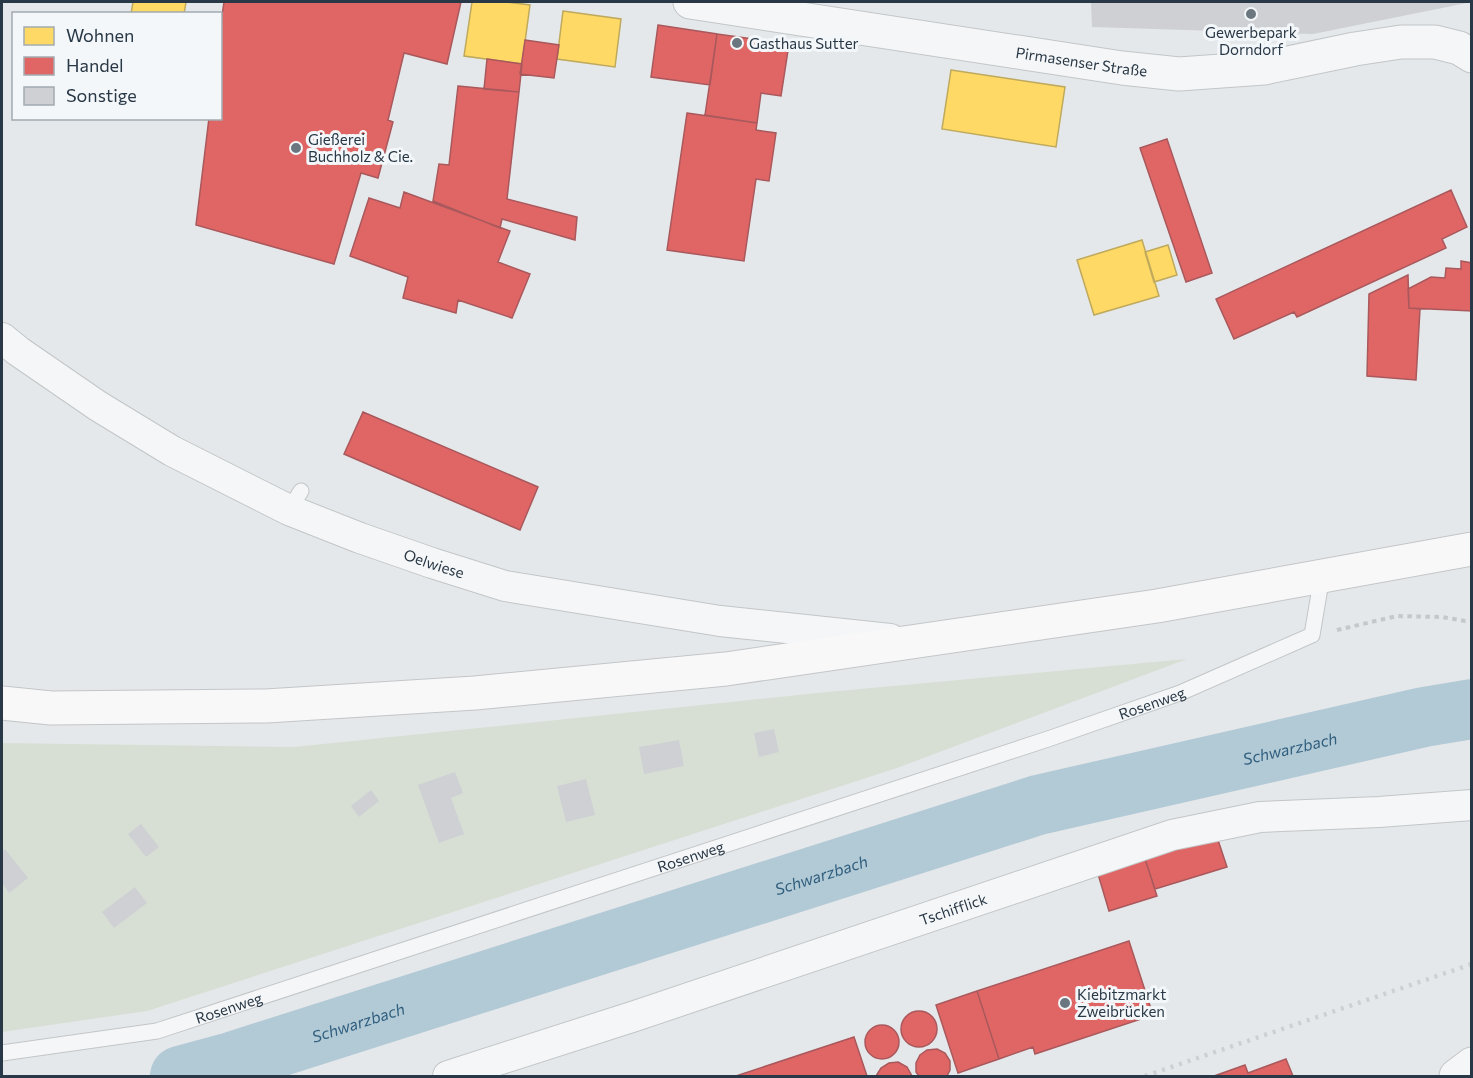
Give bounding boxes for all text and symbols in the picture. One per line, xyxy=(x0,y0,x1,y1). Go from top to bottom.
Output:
marker: Gewerbepark Dorndorf xyxy=(1244,7,1258,21)
legend xyxy=(12,12,222,120)
place label: Gewerbepark Dorndorf xyxy=(1205,23,1297,58)
text: Wohnen xyxy=(66,24,134,46)
place label: Gasthaus Sutter xyxy=(749,34,859,52)
marker: Gasthaus Sutter xyxy=(730,36,744,50)
street label: Pirmasenser Straße xyxy=(1014,43,1148,80)
text: Handel xyxy=(66,54,124,76)
text: Sonstige xyxy=(66,84,137,106)
place label: Gießerei Buchholz & Cie. xyxy=(308,130,413,165)
marker: Gießerei Buchholz & Cie. xyxy=(289,141,303,155)
street label: Oelwiese xyxy=(402,545,467,582)
street label: Rosenweg xyxy=(1116,683,1188,723)
water label: Schwarzbach xyxy=(1241,728,1339,768)
street label: Rosenweg xyxy=(655,837,726,876)
water label: Schwarzbach xyxy=(772,850,870,898)
street label: Tschifflick xyxy=(917,889,989,929)
place label: Kiebitzmarkt Zweibrücken xyxy=(1077,985,1166,1020)
street label: Rosenweg xyxy=(193,988,264,1027)
marker: Kiebitzmarkt Zweibrücken xyxy=(1058,996,1072,1010)
water label: Schwarzbach xyxy=(309,998,407,1045)

